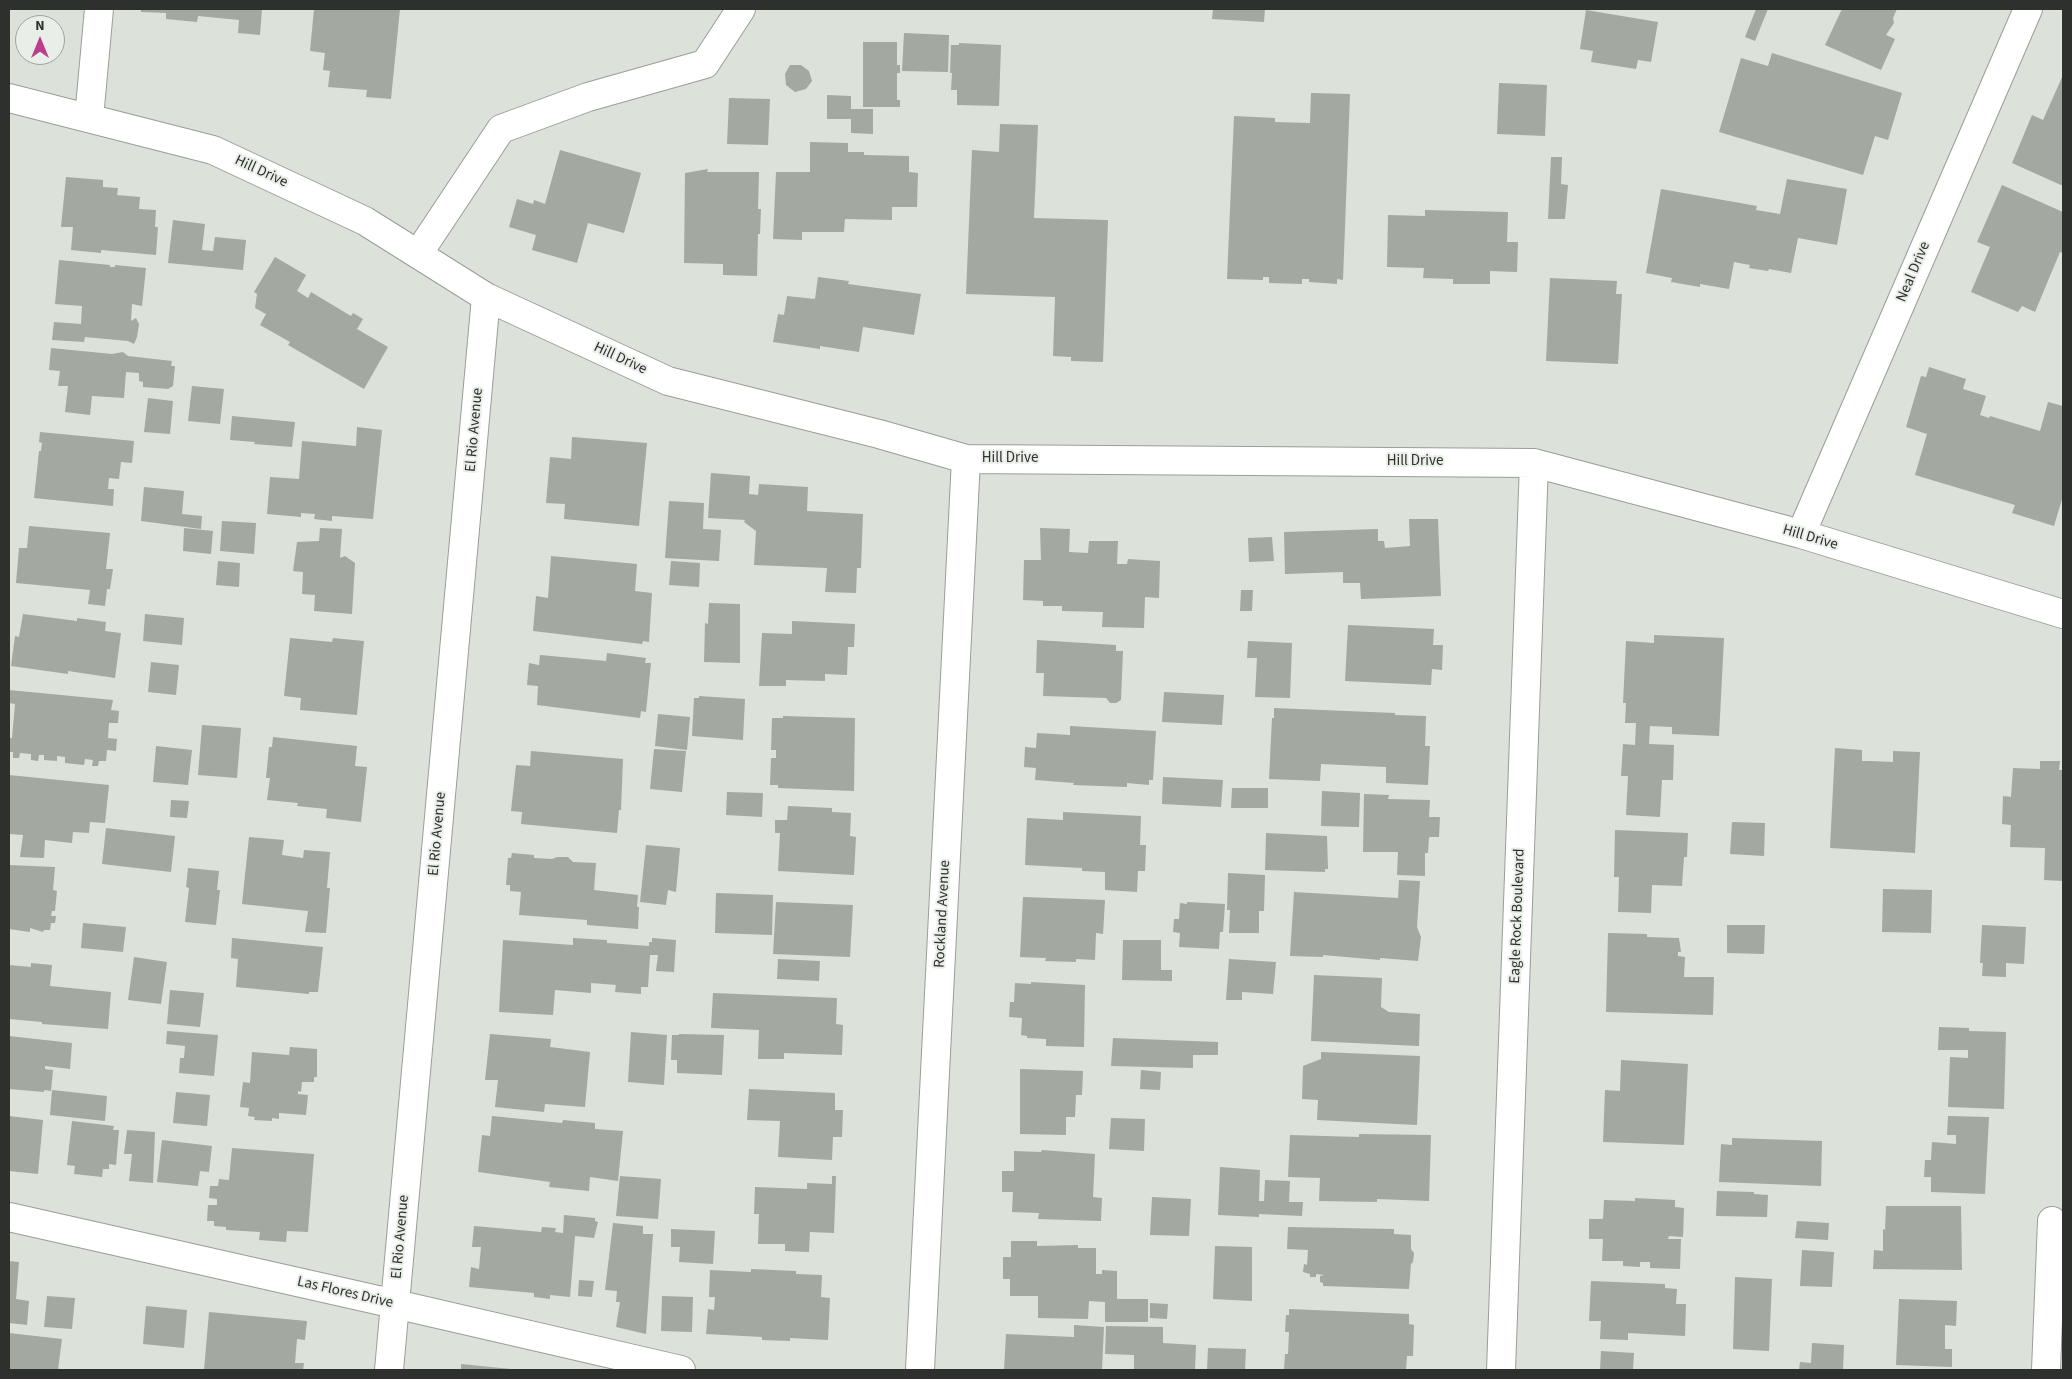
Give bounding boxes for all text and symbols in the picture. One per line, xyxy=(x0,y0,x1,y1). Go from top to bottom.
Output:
north arrow xyxy=(15,15,65,65)
text: N xyxy=(35,16,45,36)
street label: Hill Drive xyxy=(232,152,290,192)
street label: Neal Drive xyxy=(1893,239,1935,305)
street label: Hill Drive xyxy=(591,339,649,379)
street label: El Rio Avenue xyxy=(462,387,488,473)
street label: Hill Drive xyxy=(982,450,1038,468)
street label: Hill Drive xyxy=(1387,453,1443,471)
street label: Hill Drive xyxy=(1780,522,1840,554)
street label: El Rio Avenue xyxy=(425,791,451,877)
street label: Eagle Rock Boulevard xyxy=(1507,848,1529,984)
street label: Rockland Avenue xyxy=(931,860,955,968)
street label: El Rio Avenue xyxy=(388,1194,414,1280)
street label: Las Flores Drive xyxy=(295,1273,395,1313)

